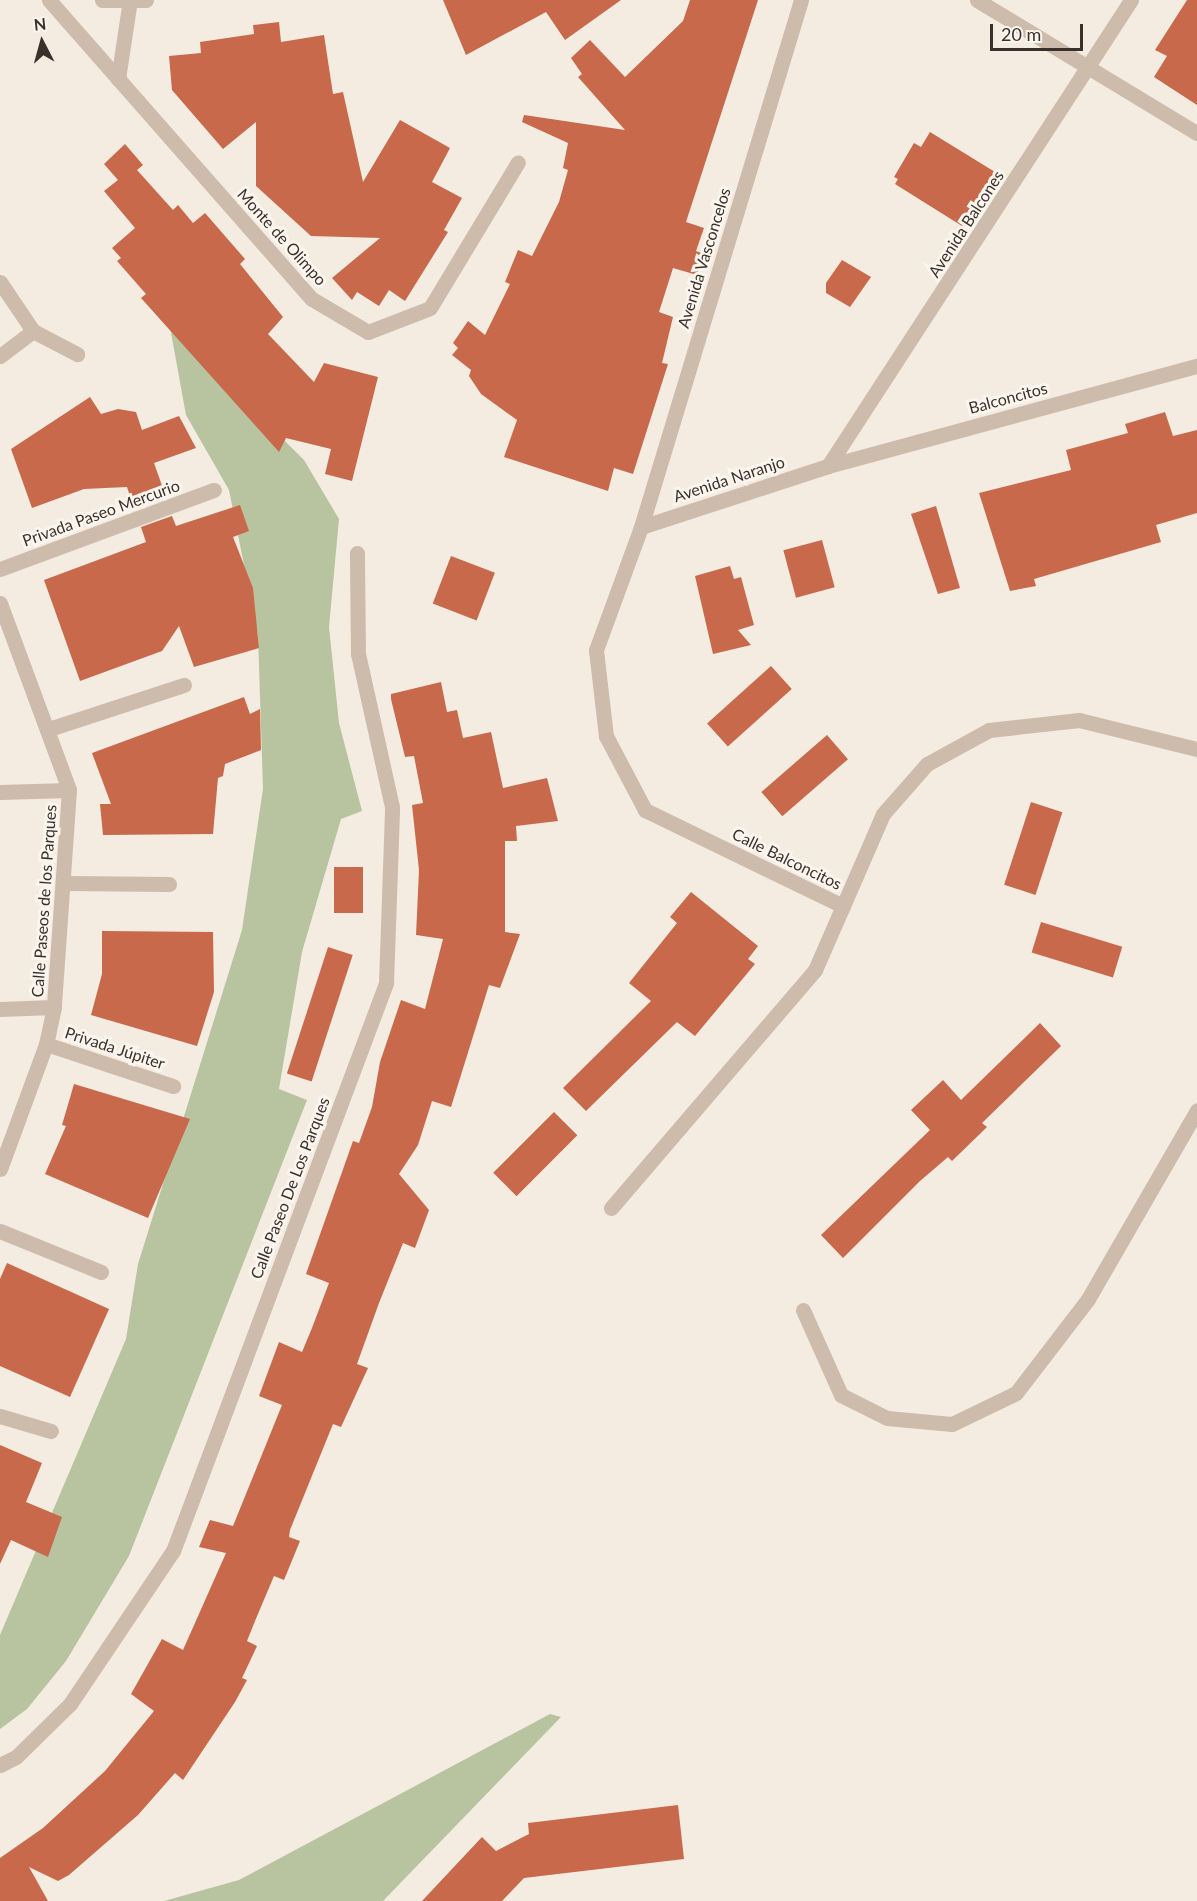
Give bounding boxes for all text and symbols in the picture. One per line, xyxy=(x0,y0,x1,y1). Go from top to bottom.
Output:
north arrow xyxy=(12,12,72,72)
scale bar xyxy=(993,12,1086,50)
text: N xyxy=(33,14,47,34)
text: 20 m xyxy=(1001,23,1041,45)
street label: Avenida Balcones xyxy=(924,167,1008,281)
street label: Monte de Olimpo xyxy=(233,185,331,289)
street label: Avenida Vasconcelos xyxy=(673,185,735,331)
street label: Balconcitos xyxy=(967,378,1049,418)
street label: Avenida Naranjo xyxy=(671,452,787,506)
street label: Privada Paseo Mercurio xyxy=(20,476,182,550)
street label: Calle Paseos de los Parques xyxy=(28,804,60,998)
street label: Calle Balconcitos xyxy=(729,824,845,894)
street label: Privada Júpiter xyxy=(62,1023,168,1073)
street label: Calle Paseo De Los Parques xyxy=(246,1094,334,1282)

